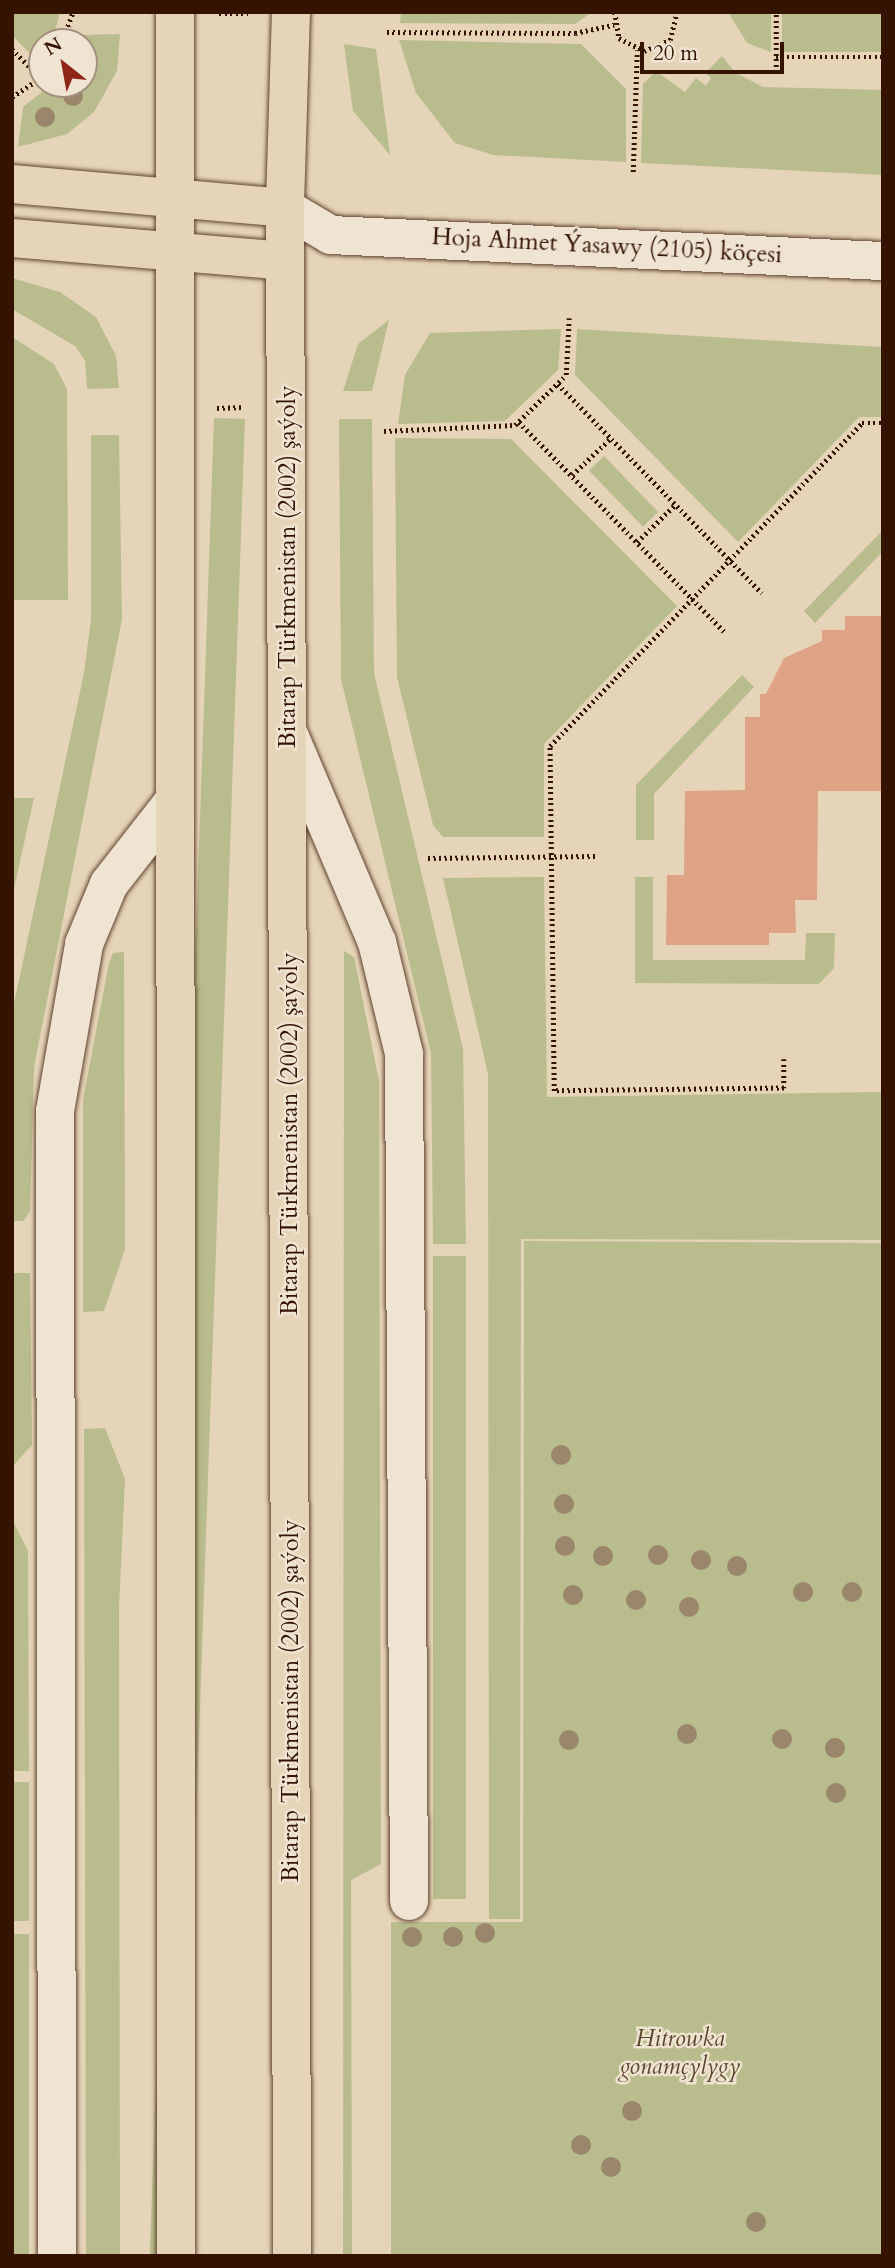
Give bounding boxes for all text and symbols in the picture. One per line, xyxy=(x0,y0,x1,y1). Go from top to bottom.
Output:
north arrow xyxy=(28,28,98,98)
scale bar xyxy=(643,28,786,72)
text: N xyxy=(39,31,67,62)
text: 20 m xyxy=(653,39,698,68)
street label: Hoja Ahmet Ýasawy (2105) köçesi xyxy=(431,222,783,270)
street label: Bitarap Türkmenistan (2002) şaýoly xyxy=(274,385,302,749)
street label: Bitarap Türkmenistan (2002) şaýoly xyxy=(276,952,304,1316)
street label: Bitarap Türkmenistan (2002) şaýoly xyxy=(277,1519,305,1883)
park label: Hitrowka gonamçylygy xyxy=(620,2025,740,2081)

